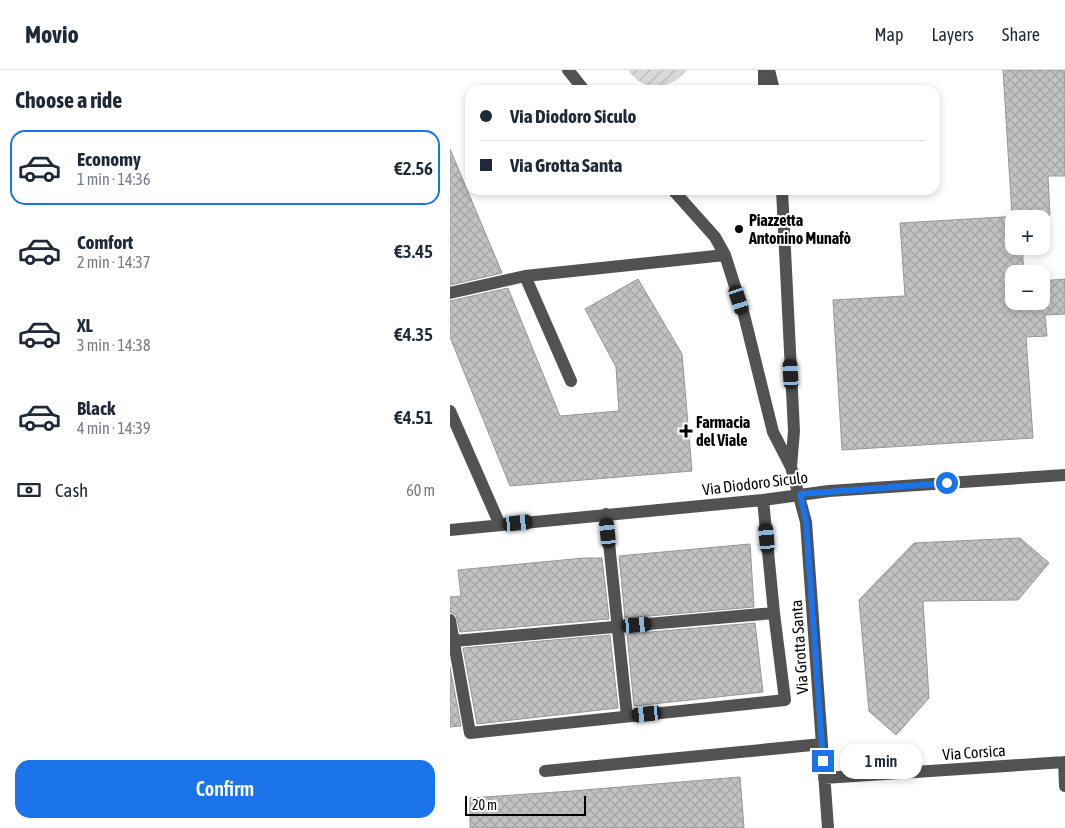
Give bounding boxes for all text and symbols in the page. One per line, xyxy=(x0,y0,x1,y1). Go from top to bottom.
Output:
text: Movio xyxy=(25,21,79,48)
text: Map xyxy=(874,24,903,45)
text: Layers xyxy=(931,24,974,45)
text: Share xyxy=(1002,24,1040,45)
text: Choose a ride xyxy=(15,87,122,113)
text: Via Diodoro Siculo xyxy=(510,105,636,127)
icon: car xyxy=(17,145,62,190)
text: Economy xyxy=(77,148,141,170)
text: Via Grotta Santa xyxy=(510,154,622,176)
text: €2.56 xyxy=(394,157,433,179)
text: 1 min · 14:36 xyxy=(77,170,150,188)
map controls xyxy=(1005,210,1050,310)
button: + xyxy=(1005,210,1050,255)
place label: Piazzetta Antonino Munafò xyxy=(748,211,852,247)
marker: Piazzetta Antonino Munafò xyxy=(733,223,745,235)
icon: car xyxy=(17,228,62,273)
text: Comfort xyxy=(77,231,133,253)
text: €3.45 xyxy=(394,240,433,262)
text: 2 min · 14:37 xyxy=(77,253,150,271)
button: − xyxy=(1005,265,1050,310)
car xyxy=(727,283,750,317)
icon: car xyxy=(17,311,62,356)
text: XL xyxy=(77,314,93,336)
text: €4.35 xyxy=(394,323,433,345)
text: 3 min · 14:38 xyxy=(77,336,150,354)
car xyxy=(782,359,799,389)
icon: car xyxy=(17,394,62,439)
text: Black xyxy=(77,397,115,419)
text: €4.51 xyxy=(394,406,433,428)
place label: Farmacia del Viale xyxy=(696,413,750,449)
text: 4 min · 14:39 xyxy=(77,419,150,437)
marker: Farmacia del Viale xyxy=(680,425,692,437)
street label: Via Diodoro Siculo xyxy=(701,468,809,498)
route start xyxy=(936,472,958,494)
icon: cash xyxy=(15,476,43,504)
text: Cash xyxy=(55,479,88,501)
text: 60 m xyxy=(406,481,435,499)
car xyxy=(502,514,533,532)
car xyxy=(598,517,617,549)
car xyxy=(758,522,775,554)
street label: Via Grotta Santa xyxy=(787,599,811,695)
car xyxy=(621,616,652,634)
car xyxy=(631,705,662,723)
street label: Via Corsica xyxy=(942,741,1006,763)
callout: 1 min xyxy=(840,744,923,778)
route end xyxy=(812,750,834,772)
text: 1 min xyxy=(865,752,897,770)
button: Confirm xyxy=(15,760,435,818)
scale bar xyxy=(465,793,586,816)
text: 20 m xyxy=(472,797,497,813)

